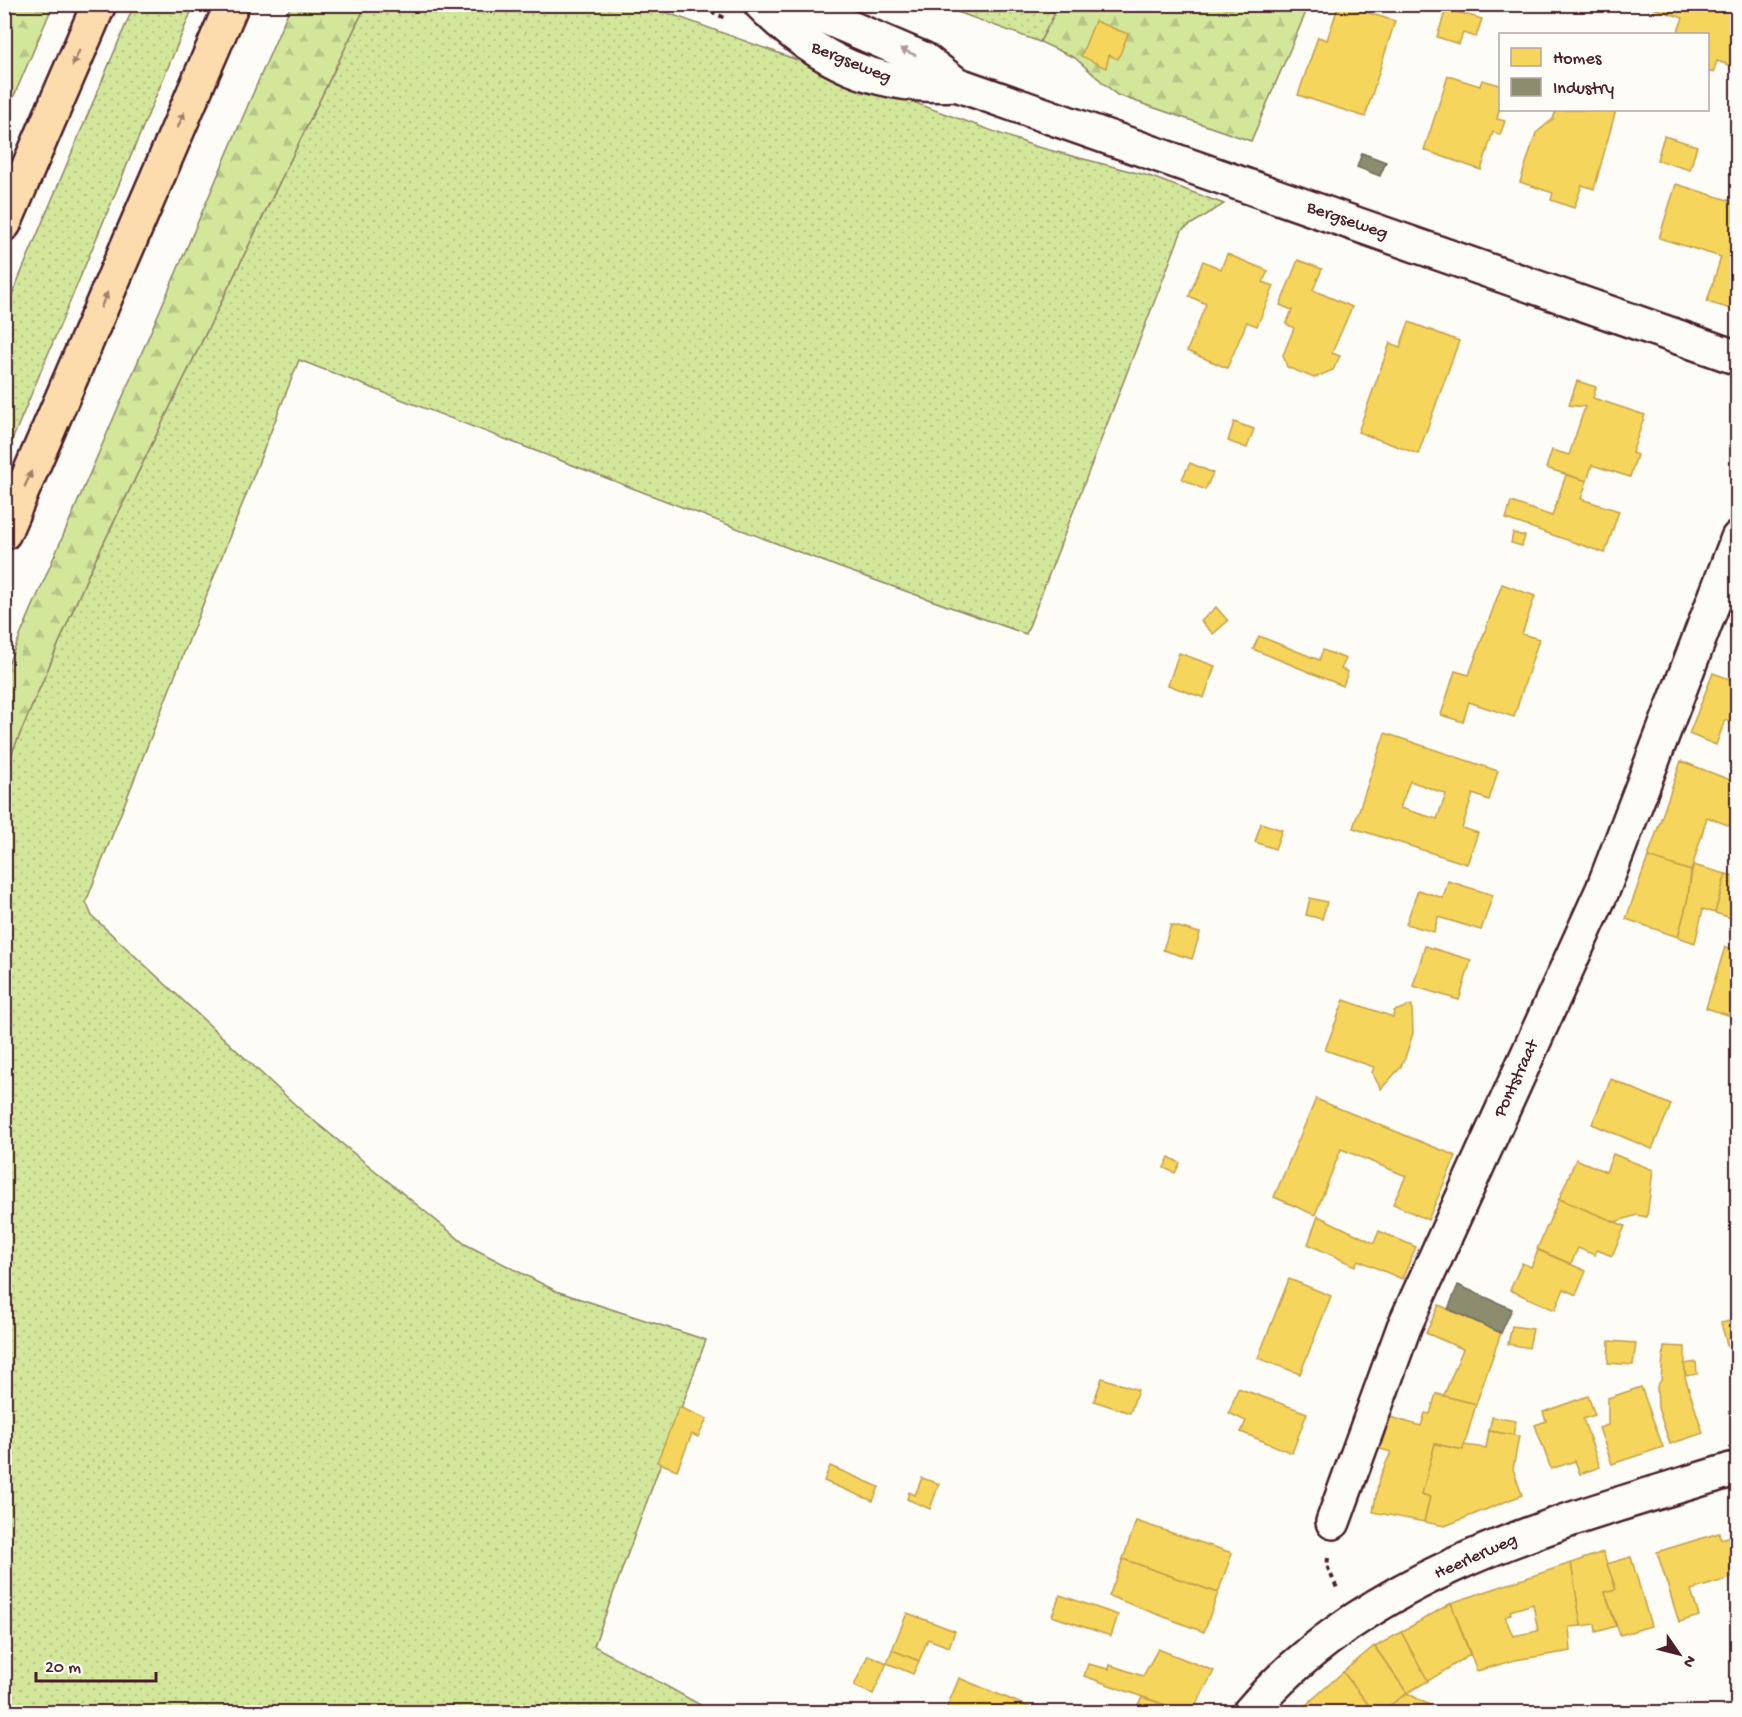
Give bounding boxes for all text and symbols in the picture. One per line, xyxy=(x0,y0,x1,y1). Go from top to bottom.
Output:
legend xyxy=(1499,33,1709,111)
street label: Bergseweg xyxy=(807,37,894,89)
one-way arrow xyxy=(898,47,916,57)
text: Homes xyxy=(1553,49,1603,70)
one-way arrow xyxy=(71,50,80,67)
text: Industry xyxy=(1553,79,1614,100)
one-way arrow xyxy=(176,111,186,129)
street label: Bergseweg xyxy=(1303,197,1390,245)
one-way arrow xyxy=(99,290,109,308)
one-way arrow xyxy=(23,470,33,488)
street label: Pontstraat xyxy=(1490,1036,1545,1122)
street label: Heerlerweg xyxy=(1431,1529,1521,1585)
north arrow xyxy=(1649,1624,1709,1684)
scale bar xyxy=(36,1645,156,1683)
text: N xyxy=(1677,1651,1699,1671)
text: 20 m xyxy=(45,1658,81,1679)

